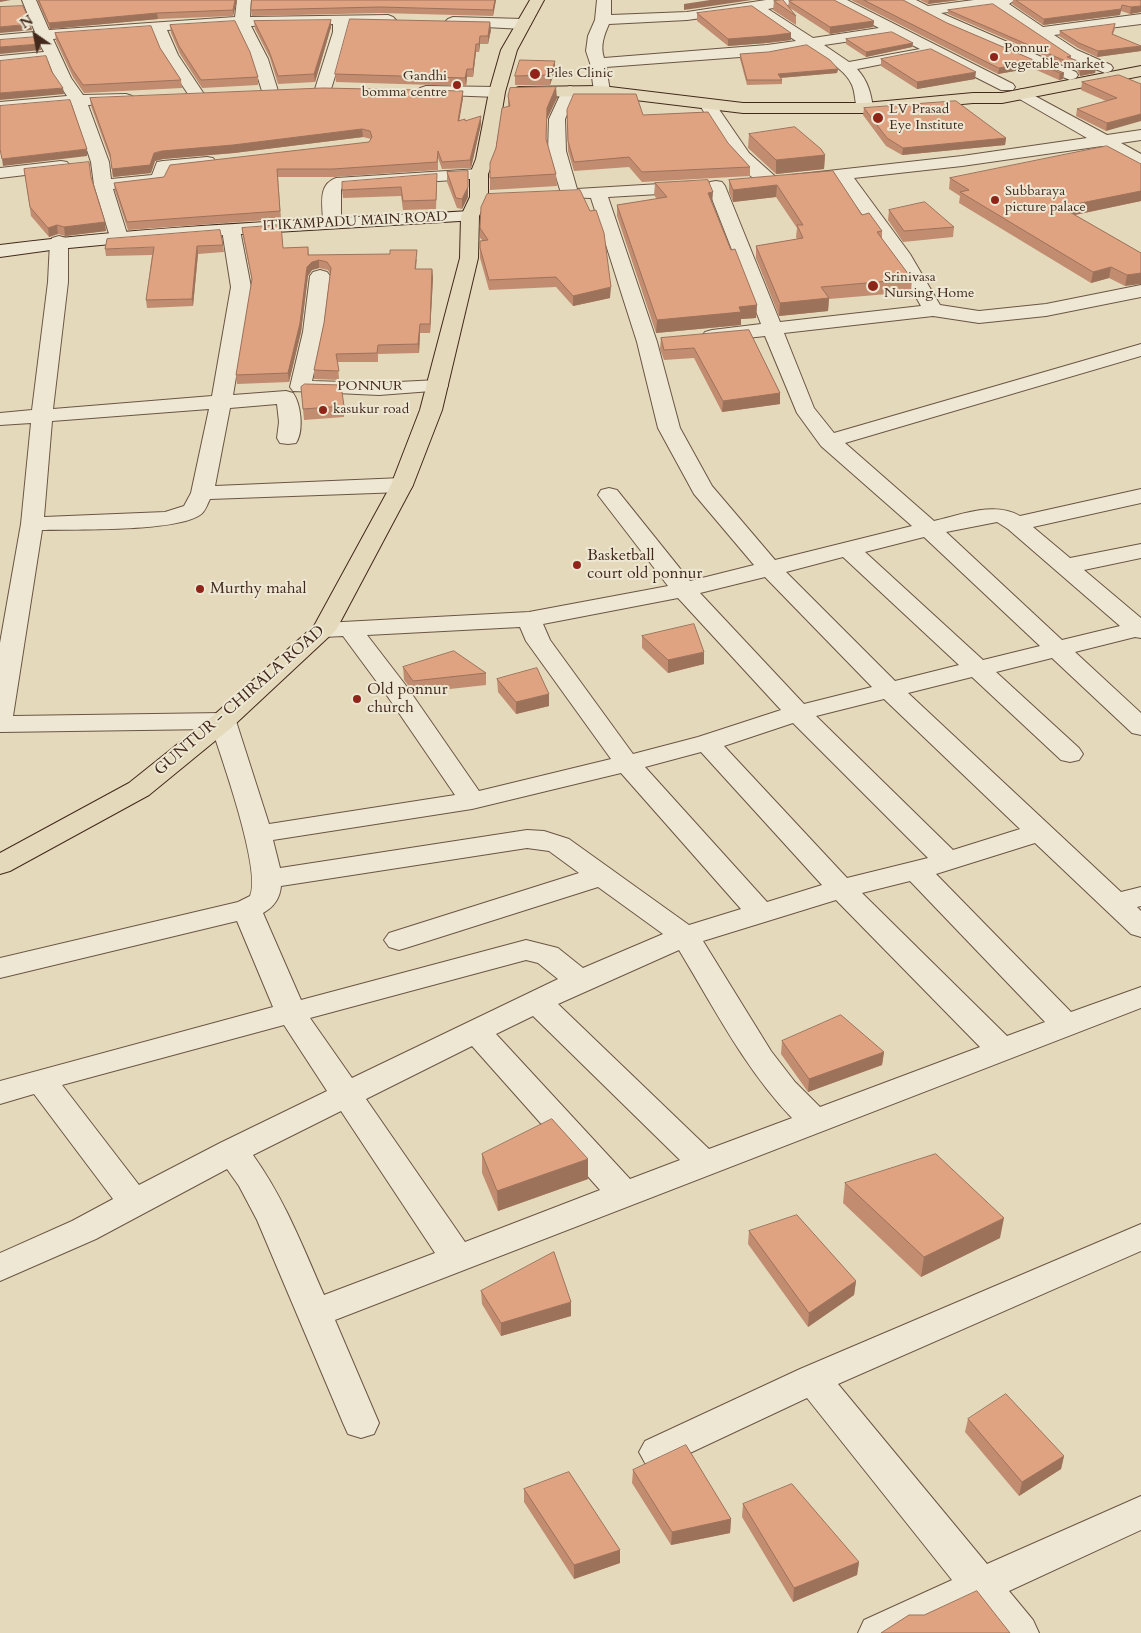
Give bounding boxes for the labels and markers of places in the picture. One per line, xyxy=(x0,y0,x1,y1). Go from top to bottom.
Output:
place label: Ponnur vegetable market xyxy=(1004,41,1105,74)
marker: Ponnur vegetable market xyxy=(988,51,1000,63)
place label: Piles Clinic xyxy=(546,66,613,82)
marker: Piles Clinic xyxy=(528,67,542,81)
place label: Gandhi bomma centre xyxy=(362,69,447,102)
marker: Gandhi bomma centre xyxy=(451,79,463,91)
place label: LV Prasad Eye Institute xyxy=(889,102,964,134)
marker: LV Prasad Eye Institute xyxy=(871,111,885,125)
place label: Subbaraya picture palace xyxy=(1005,184,1086,216)
marker: Subbaraya picture palace xyxy=(989,194,1001,206)
place label: Srinivasa Nursing Home xyxy=(884,270,974,302)
marker: Srinivasa Nursing Home xyxy=(866,279,880,293)
place label: kasukur road xyxy=(333,402,409,418)
marker: kasukur road xyxy=(317,404,329,416)
place label: Basketball court old ponnur xyxy=(587,546,702,584)
marker: Basketball court old ponnur xyxy=(571,559,583,571)
place label: Murthy mahal xyxy=(210,579,306,599)
marker: Murthy mahal xyxy=(194,583,206,595)
place label: Old ponnur church xyxy=(367,680,448,718)
marker: Old ponnur church xyxy=(351,693,363,705)

